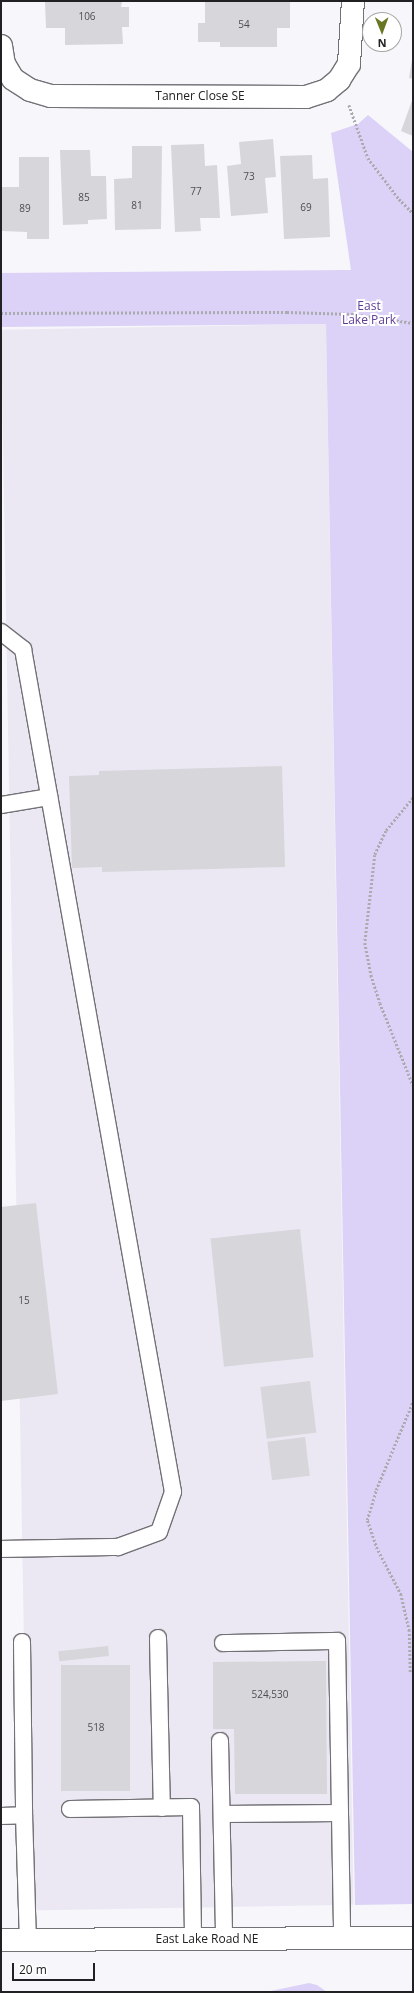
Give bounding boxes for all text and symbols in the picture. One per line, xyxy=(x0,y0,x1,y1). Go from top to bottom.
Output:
house number: 106 xyxy=(78,11,96,23)
north arrow xyxy=(362,12,402,52)
house number: 54 xyxy=(238,19,250,31)
text: N xyxy=(378,36,387,51)
street label: Tanner Close SE xyxy=(155,89,245,103)
house number: 73 xyxy=(243,171,255,183)
house number: 77 xyxy=(190,186,202,198)
house number: 85 xyxy=(78,192,90,204)
house number: 81 xyxy=(131,200,143,212)
house number: 69 xyxy=(300,202,312,214)
house number: 89 xyxy=(19,203,31,215)
park label: East Lake Park xyxy=(342,299,396,327)
house number: 15 xyxy=(18,1295,30,1307)
house number: 524,530 xyxy=(252,1689,288,1701)
house number: 518 xyxy=(87,1722,105,1734)
street label: East Lake Road NE xyxy=(156,1932,258,1946)
scale bar xyxy=(14,1955,97,1981)
text: 20 m xyxy=(19,1961,47,1978)

